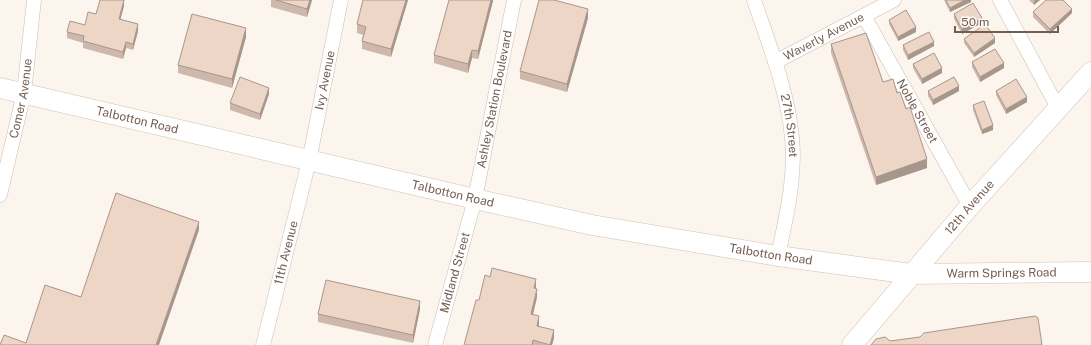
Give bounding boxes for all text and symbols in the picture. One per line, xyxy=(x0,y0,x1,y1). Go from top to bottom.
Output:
scale bar xyxy=(955,8,1058,34)
street label: Waverly Avenue xyxy=(781,10,867,63)
text: 50 m xyxy=(961,15,989,29)
street label: Ashley Station Boulevard xyxy=(474,29,515,169)
street label: Ivy Avenue xyxy=(312,49,338,111)
street label: Comer Avenue xyxy=(7,57,35,140)
street label: Noble Street xyxy=(894,77,941,146)
street label: 27th Street xyxy=(778,93,800,158)
street label: Talbotton Road xyxy=(95,104,180,136)
street label: Talbotton Road xyxy=(410,177,495,210)
street label: 12th Avenue xyxy=(942,177,997,237)
street label: 11th Avenue xyxy=(271,219,301,286)
street label: Midland Street xyxy=(437,230,473,315)
street label: Talbotton Road xyxy=(728,241,813,268)
street label: Warm Springs Road xyxy=(946,265,1057,281)

